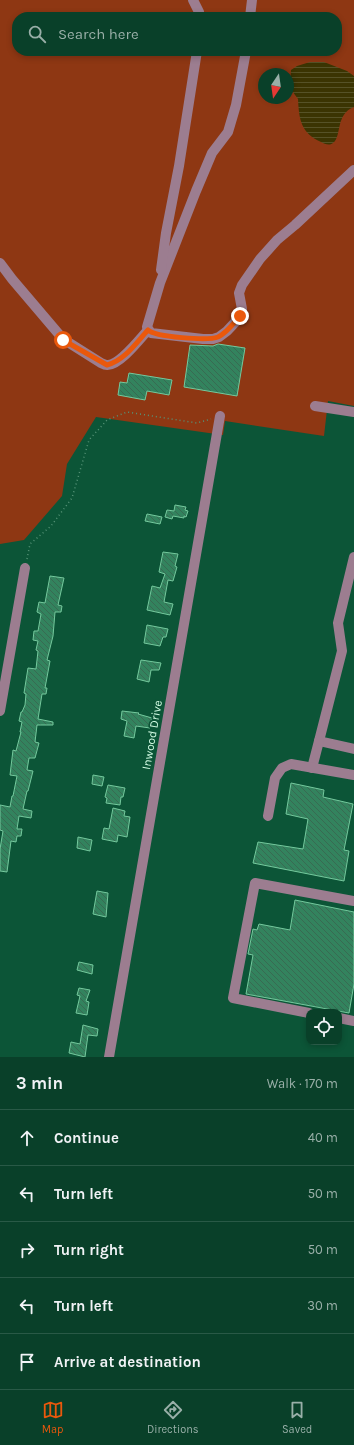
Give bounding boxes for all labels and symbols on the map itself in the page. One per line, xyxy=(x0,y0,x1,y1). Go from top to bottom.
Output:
north arrow xyxy=(258,68,294,104)
route end xyxy=(231,307,249,325)
route start xyxy=(54,331,72,349)
street label: Inwood Drive xyxy=(139,699,165,771)

